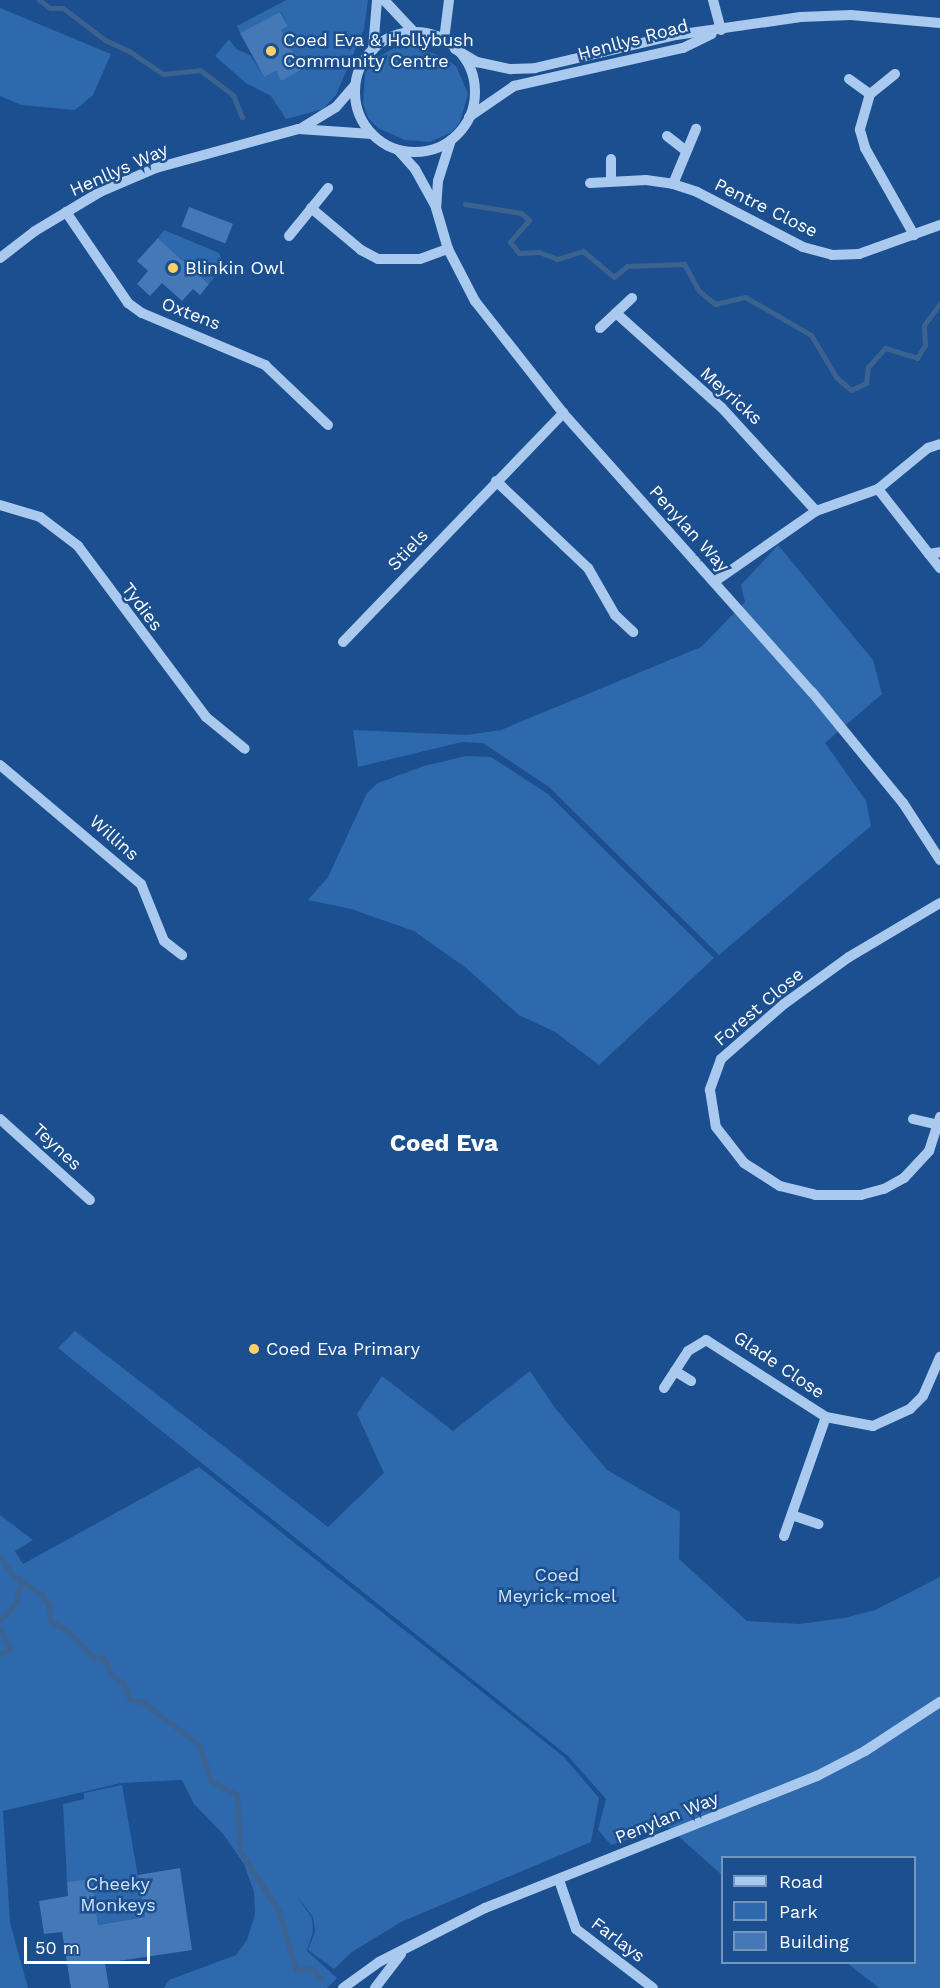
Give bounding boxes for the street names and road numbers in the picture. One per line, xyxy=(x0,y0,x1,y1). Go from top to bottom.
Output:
street label: Henllys Road xyxy=(575,15,691,65)
street label: Henllys Way xyxy=(66,139,172,201)
street label: Pentre Close xyxy=(711,174,821,242)
street label: Oxtens xyxy=(159,293,223,335)
street label: Meyricks xyxy=(695,362,767,430)
street label: Penylan Way xyxy=(644,481,734,577)
street label: Stiels xyxy=(383,525,433,575)
street label: Tydies xyxy=(117,579,167,635)
street label: Willins xyxy=(85,811,143,865)
street label: Forest Close xyxy=(710,963,808,1051)
street label: Teynes xyxy=(28,1119,86,1175)
street label: Glade Close xyxy=(729,1327,829,1403)
street label: Penylan Way xyxy=(612,1787,722,1849)
street label: Farlays xyxy=(587,1913,649,1967)

